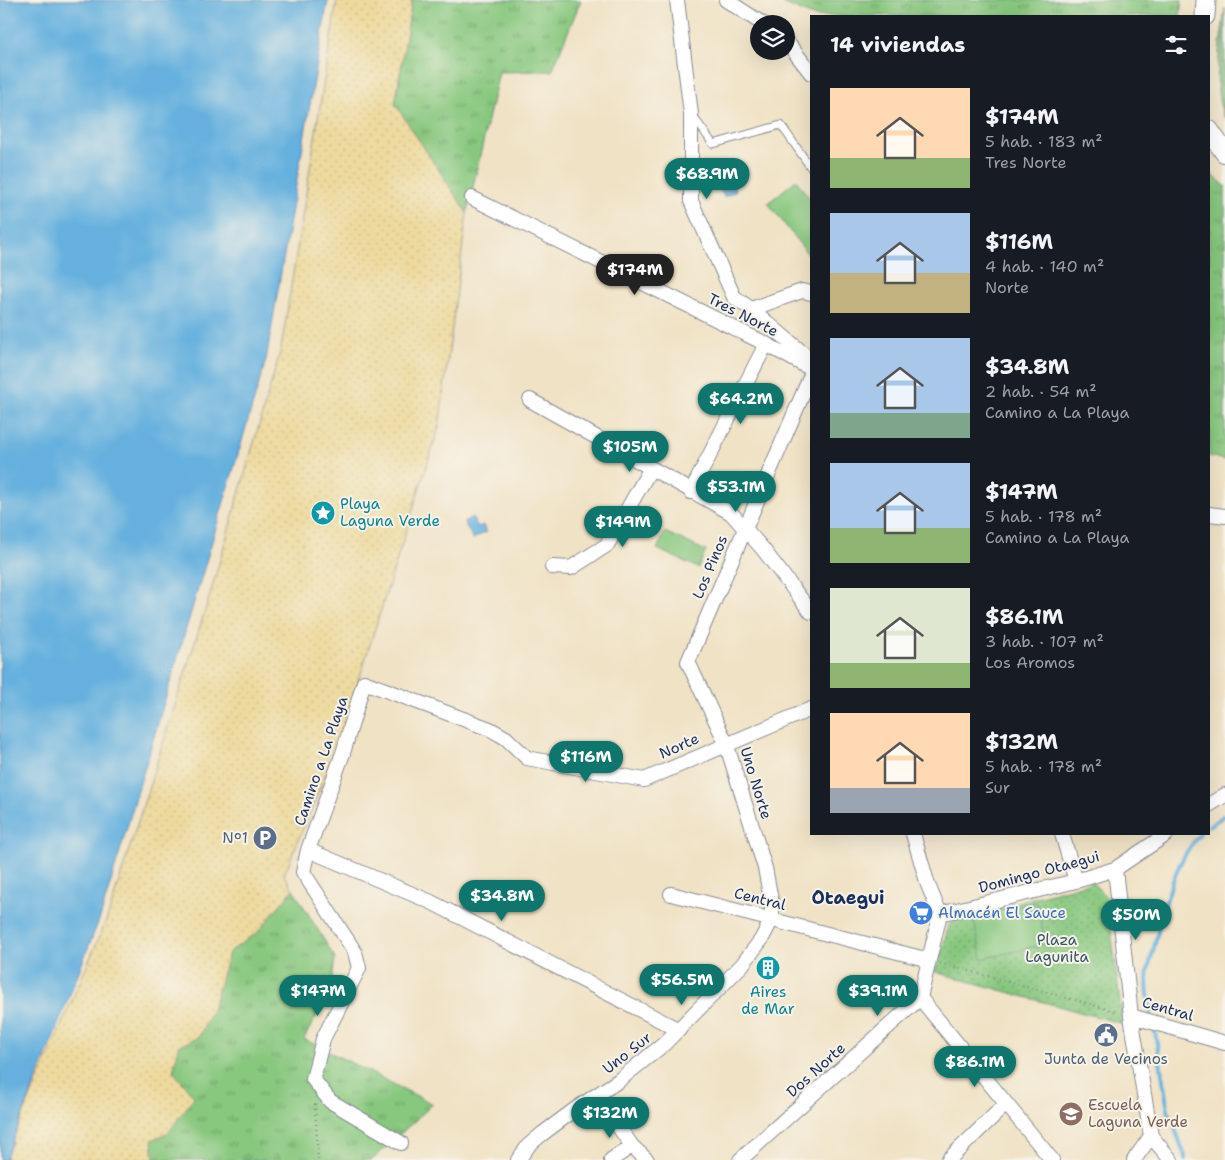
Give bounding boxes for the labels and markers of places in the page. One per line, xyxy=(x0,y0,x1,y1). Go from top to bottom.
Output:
pin: $68.9M xyxy=(666,158,748,200)
pin: $174M xyxy=(600,254,670,296)
pin: $64.2M xyxy=(700,382,782,425)
pin: $105M xyxy=(595,430,665,473)
pin: $53.1M xyxy=(695,470,777,513)
place label: Playa Laguna Verde xyxy=(340,494,440,531)
place icon: Playa Laguna Verde xyxy=(310,500,336,526)
pin: $149M xyxy=(588,506,658,548)
pin: $116M xyxy=(551,740,621,783)
parking icon: Nº1 xyxy=(252,825,278,851)
place label: Nº1 xyxy=(222,828,248,848)
pin: $34.8M xyxy=(461,880,543,922)
pin: $50M xyxy=(1106,898,1166,941)
supermarket icon: Almacén El Sauce xyxy=(908,900,934,926)
place label: Almacén El Sauce xyxy=(938,903,1066,923)
building icon: Aires de Mar xyxy=(755,955,781,981)
pin: $56.5M xyxy=(641,964,723,1006)
pin: $147M xyxy=(283,974,353,1017)
pin: $39.1M xyxy=(837,974,919,1017)
place label: Aires de Mar xyxy=(741,982,795,1019)
public building icon: Junta de Vecinos xyxy=(1093,1022,1119,1048)
pin: $86.1M xyxy=(934,1046,1016,1088)
place label: Junta de Vecinos xyxy=(1044,1049,1168,1069)
place label: Escuela Laguna Verde xyxy=(1088,1095,1188,1132)
pin: $132M xyxy=(575,1096,645,1139)
school or university icon: Escuela Laguna Verde xyxy=(1058,1101,1084,1127)

